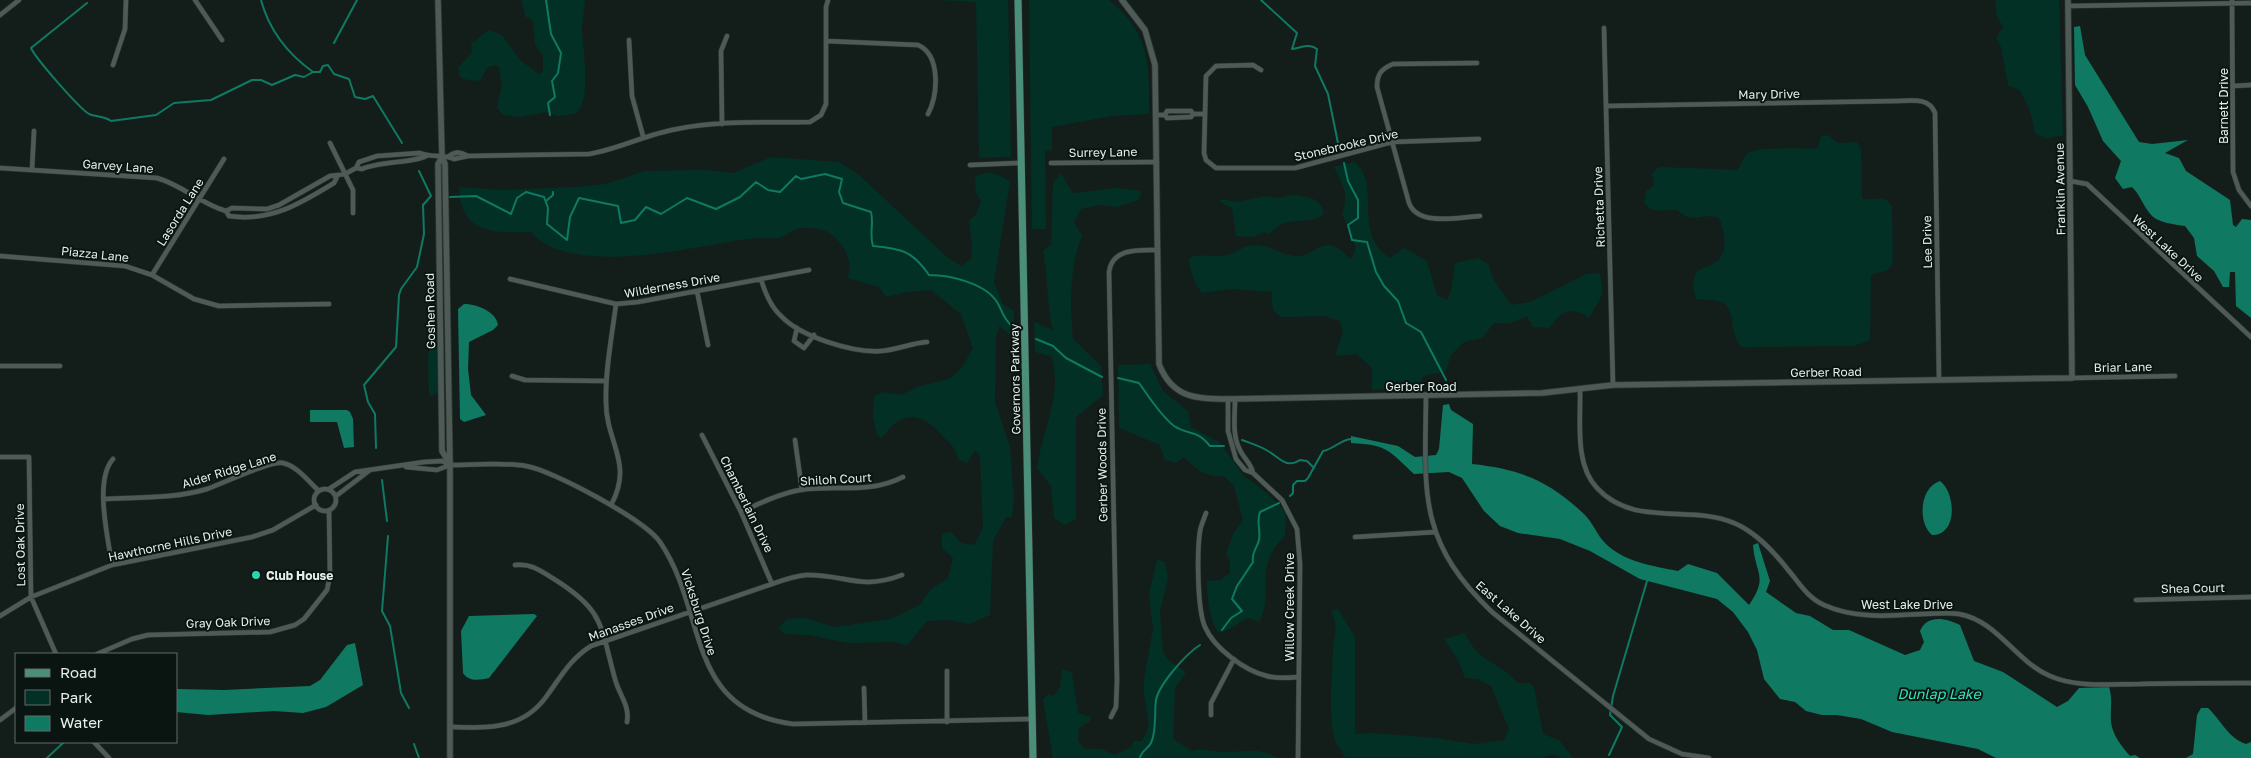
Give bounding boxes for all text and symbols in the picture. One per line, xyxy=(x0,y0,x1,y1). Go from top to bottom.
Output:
street label: Barnett Drive xyxy=(2216,68,2231,144)
street label: Mary Drive xyxy=(1738,86,1800,102)
street label: Stonebrooke Drive xyxy=(1292,126,1400,164)
street label: Franklin Avenue xyxy=(2052,143,2068,235)
street label: Surrey Lane xyxy=(1069,144,1138,160)
street label: Garvey Lane xyxy=(82,156,154,176)
street label: Richetta Drive xyxy=(1590,166,1608,248)
street label: Lasorda Lane xyxy=(153,175,207,249)
street label: West Lake Drive xyxy=(2129,211,2207,285)
street label: Lee Drive xyxy=(1919,215,1935,269)
street label: Piazza Lane xyxy=(60,243,130,265)
street label: Wilderness Drive xyxy=(623,269,721,301)
street label: Goshen Road xyxy=(422,273,438,349)
street label: Governors Parkway xyxy=(1007,323,1023,435)
street label: Briar Lane xyxy=(2094,359,2152,375)
street label: Gerber Road xyxy=(1790,364,1862,380)
street label: Gerber Road xyxy=(1385,379,1457,394)
street label: Gerber Woods Drive xyxy=(1094,408,1110,522)
street label: Alder Ridge Lane xyxy=(180,449,278,491)
street label: Chamberlain Drive xyxy=(717,453,777,555)
street label: Shiloh Court xyxy=(800,470,872,488)
street label: Lost Oak Drive xyxy=(12,503,28,587)
street label: Hawthorne Hills Drive xyxy=(107,524,233,564)
street label: Willow Creek Drive xyxy=(1282,553,1297,661)
street label: Vicksburg Drive xyxy=(678,567,720,657)
place label: Club House xyxy=(266,568,333,583)
marker: Club House xyxy=(250,569,262,581)
street label: East Lake Drive xyxy=(1473,577,1549,647)
street label: Shea Court xyxy=(2161,580,2225,596)
street label: West Lake Drive xyxy=(1861,597,1953,612)
street label: Manasses Drive xyxy=(586,600,676,644)
street label: Gray Oak Drive xyxy=(186,613,270,631)
legend xyxy=(15,653,178,743)
text: Road xyxy=(60,663,97,681)
water label: Dunlap Lake xyxy=(1897,685,1981,702)
text: Park xyxy=(60,688,93,706)
text: Water xyxy=(60,713,103,731)

